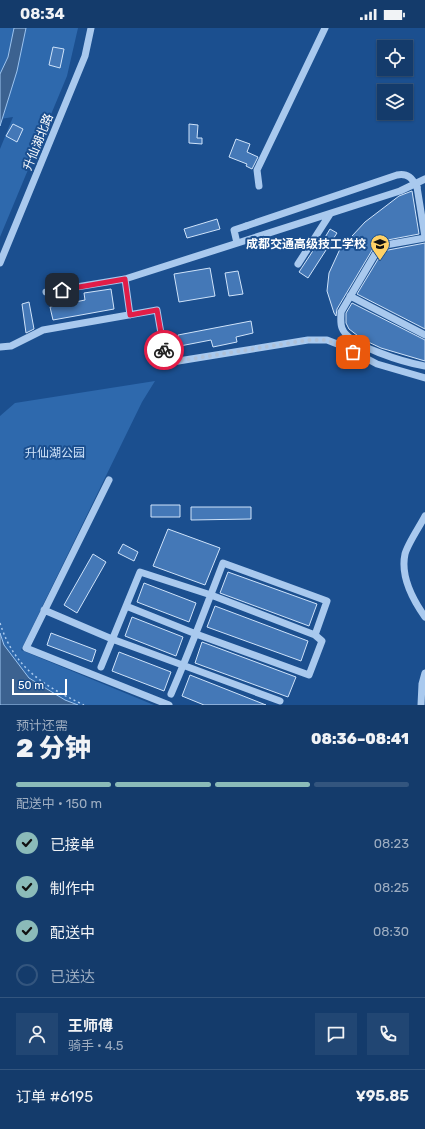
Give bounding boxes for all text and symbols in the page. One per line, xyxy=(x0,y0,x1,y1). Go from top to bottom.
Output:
text: 08:34 xyxy=(20,5,65,23)
map controls xyxy=(377,40,413,120)
button: locate xyxy=(377,40,413,76)
button: layers xyxy=(377,84,413,120)
street label: 升仙湖北路 xyxy=(20,112,56,172)
school or university icon: 成都交通高级技工学校 xyxy=(369,233,391,261)
place label: 成都交通高级技工学校 xyxy=(246,237,366,251)
pin xyxy=(45,273,79,307)
icon: home xyxy=(51,279,73,301)
courier xyxy=(144,330,184,370)
pin xyxy=(336,335,370,369)
icon: bike xyxy=(153,339,175,361)
icon: bag xyxy=(342,341,364,363)
park label: 升仙湖公园 xyxy=(25,446,85,460)
scale bar xyxy=(12,677,67,696)
text: 50 m xyxy=(18,679,44,692)
text: 预计还需 xyxy=(16,718,68,733)
text: 08:36–08:41 xyxy=(311,730,409,748)
text: 2 分钟 xyxy=(16,733,91,764)
text: 配送中 · 150 m xyxy=(16,796,102,811)
icon: check xyxy=(16,832,38,854)
text: 已接单 xyxy=(50,836,95,854)
text: 08:23 xyxy=(374,836,409,851)
icon: check xyxy=(16,876,38,898)
text: 制作中 xyxy=(50,880,95,898)
text: 08:25 xyxy=(374,880,409,895)
icon: check xyxy=(16,920,38,942)
text: 配送中 xyxy=(50,924,95,942)
text: 08:30 xyxy=(373,924,409,939)
text: 已送达 xyxy=(50,968,95,986)
button: person xyxy=(16,1013,58,1055)
button: chat xyxy=(315,1013,357,1055)
button: phone xyxy=(367,1013,409,1055)
text: 王师傅 xyxy=(68,1017,113,1035)
text: 骑手 · 4.5 xyxy=(68,1038,124,1053)
text: ¥95.85 xyxy=(355,1087,409,1105)
text: 订单 #6195 xyxy=(16,1088,93,1106)

